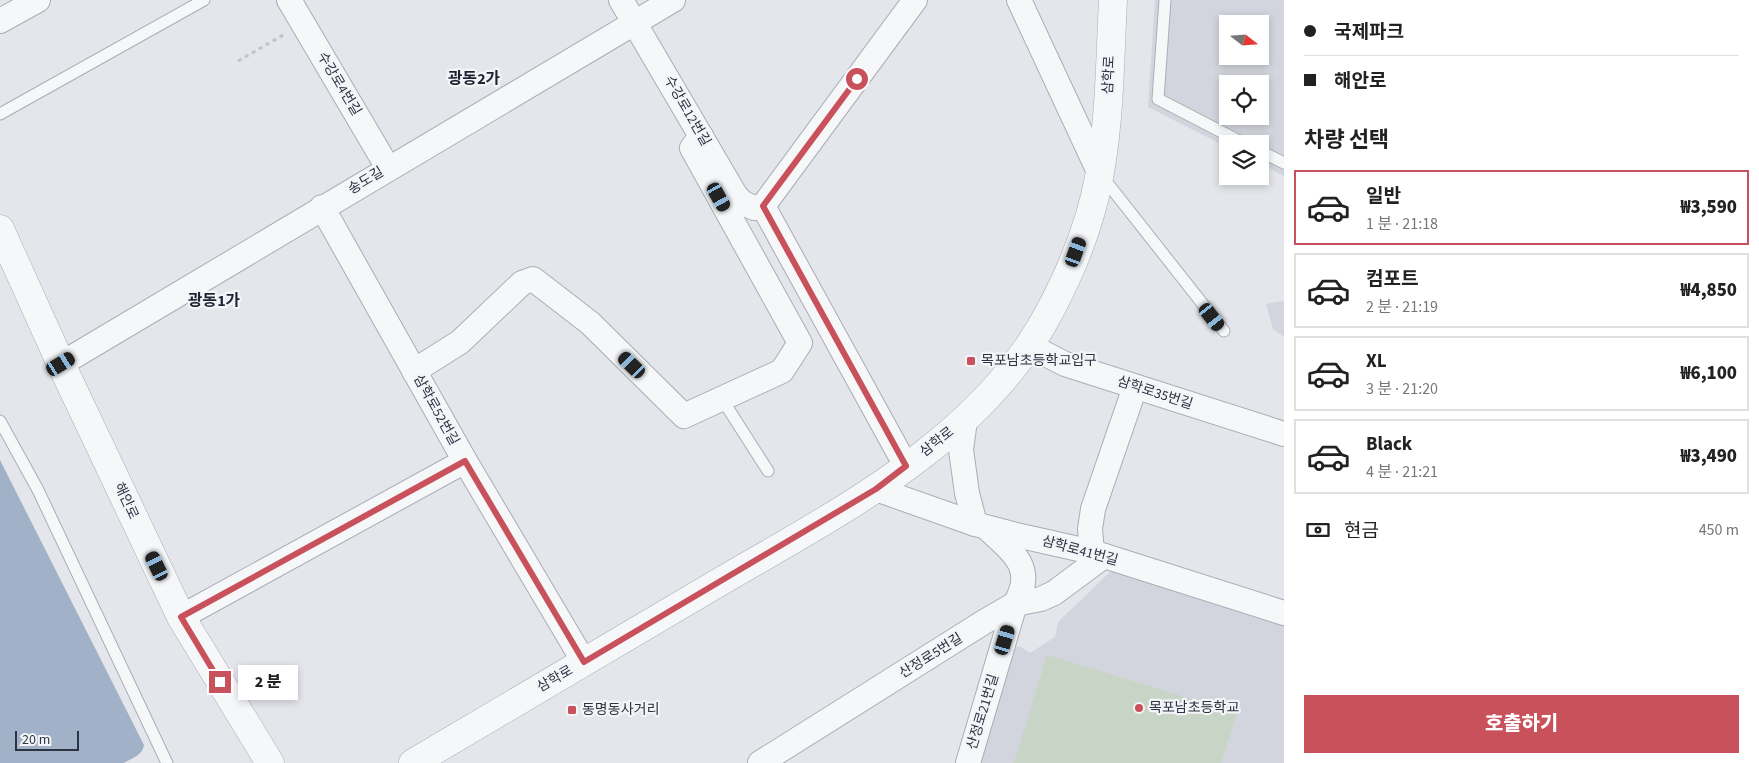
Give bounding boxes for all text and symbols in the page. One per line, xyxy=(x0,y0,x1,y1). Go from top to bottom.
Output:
north arrow xyxy=(1219,15,1269,65)
map controls xyxy=(1219,15,1269,185)
text: 국제파크 xyxy=(1334,19,1404,46)
street label: 수강로4번길 xyxy=(312,48,366,120)
street label: 삼학로 xyxy=(1098,55,1120,95)
district label: 광동2가 xyxy=(448,68,501,90)
route start xyxy=(846,68,868,90)
text: 해안로 xyxy=(1334,68,1386,95)
street label: 수강로12번길 xyxy=(659,72,715,150)
button: locate xyxy=(1219,75,1269,125)
text: 차량 선택 xyxy=(1304,124,1389,156)
button: layers xyxy=(1219,135,1269,185)
street label: 송도길 xyxy=(344,162,388,200)
car xyxy=(705,180,732,214)
text: 일반 xyxy=(1366,183,1401,210)
icon: car xyxy=(1306,185,1351,230)
text: ₩3,590 xyxy=(1680,194,1737,221)
text: 1 분 · 21:18 xyxy=(1366,213,1438,235)
car xyxy=(1063,235,1088,269)
text: 컴포트 xyxy=(1366,266,1418,293)
icon: car xyxy=(1306,268,1351,313)
text: ₩4,850 xyxy=(1680,277,1737,304)
district label: 광동1가 xyxy=(188,290,241,312)
text: 2 분 · 21:19 xyxy=(1366,296,1438,318)
car xyxy=(1196,301,1227,333)
text: XL xyxy=(1366,348,1387,375)
car xyxy=(615,349,648,381)
car xyxy=(44,350,77,378)
place label: 목포남초등학교입구 xyxy=(981,351,1097,371)
icon: car xyxy=(1306,351,1351,396)
marker: 목포남초등학교입구 xyxy=(965,355,977,367)
text: ₩6,100 xyxy=(1680,360,1737,387)
street label: 삼학로52번길 xyxy=(408,371,464,449)
street label: 삼학로35번길 xyxy=(1115,371,1195,415)
text: 3 분 · 21:20 xyxy=(1366,378,1438,400)
street label: 삼학로 xyxy=(916,422,958,462)
text: Black xyxy=(1366,431,1412,458)
icon: car xyxy=(1306,434,1351,479)
text: ₩3,490 xyxy=(1680,443,1737,470)
text: 4 분 · 21:21 xyxy=(1366,461,1438,483)
street label: 해안로 xyxy=(109,479,143,523)
icon: cash xyxy=(1304,516,1332,544)
text: 현금 xyxy=(1344,518,1379,545)
text: 450 m xyxy=(1699,519,1739,541)
street label: 삼학로41번길 xyxy=(1040,531,1120,571)
car xyxy=(143,549,170,583)
car xyxy=(993,623,1016,657)
street label: 산정로5번길 xyxy=(895,629,967,683)
street label: 삼학로 xyxy=(533,661,577,697)
callout: 2 분 xyxy=(238,664,298,700)
route end xyxy=(209,671,231,693)
text: 2 분 xyxy=(255,671,281,693)
street label: 산정로21번길 xyxy=(962,672,1004,752)
button: 호출하기 xyxy=(1304,695,1739,753)
place label: 목포남초등학교 xyxy=(1149,698,1239,718)
place label: 동명동사거리 xyxy=(582,700,659,720)
marker: 목포남초등학교 xyxy=(1133,702,1145,714)
marker: 동명동사거리 xyxy=(566,704,578,716)
scale bar xyxy=(15,728,79,751)
text: 20 m xyxy=(22,730,50,750)

